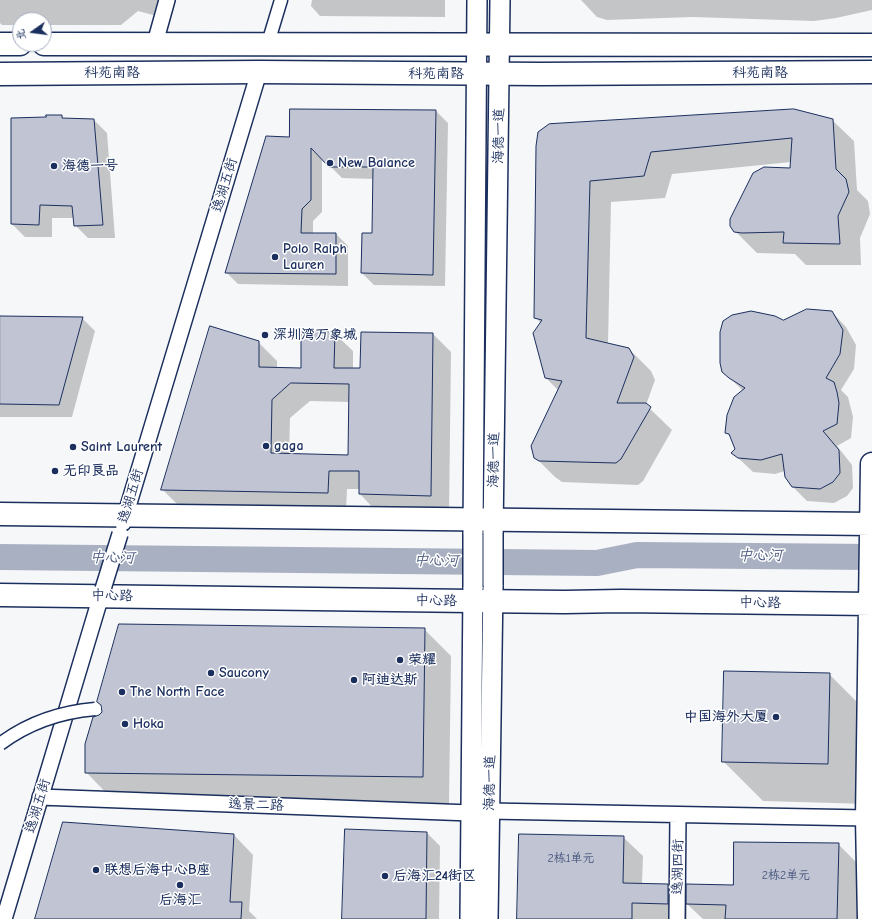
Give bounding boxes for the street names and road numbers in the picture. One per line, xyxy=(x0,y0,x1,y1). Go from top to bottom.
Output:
street label: 科苑南路 xyxy=(84,65,140,81)
street label: 科苑南路 xyxy=(732,65,788,81)
street label: 科苑南路 xyxy=(408,66,464,82)
street label: 海德一道 xyxy=(490,108,508,164)
street label: 逸湖五街 xyxy=(209,156,241,214)
street label: 海德一道 xyxy=(485,432,503,488)
street label: 逸湖五街 xyxy=(115,467,147,525)
street label: 中心路 xyxy=(91,587,133,605)
street label: 中心路 xyxy=(415,592,457,610)
street label: 中心路 xyxy=(739,594,781,612)
street label: 海德一道 xyxy=(481,755,499,811)
street label: 逸湖五街 xyxy=(22,777,54,835)
street label: 逸景二路 xyxy=(228,796,284,814)
street label: 逸湖四街 xyxy=(669,839,687,895)

